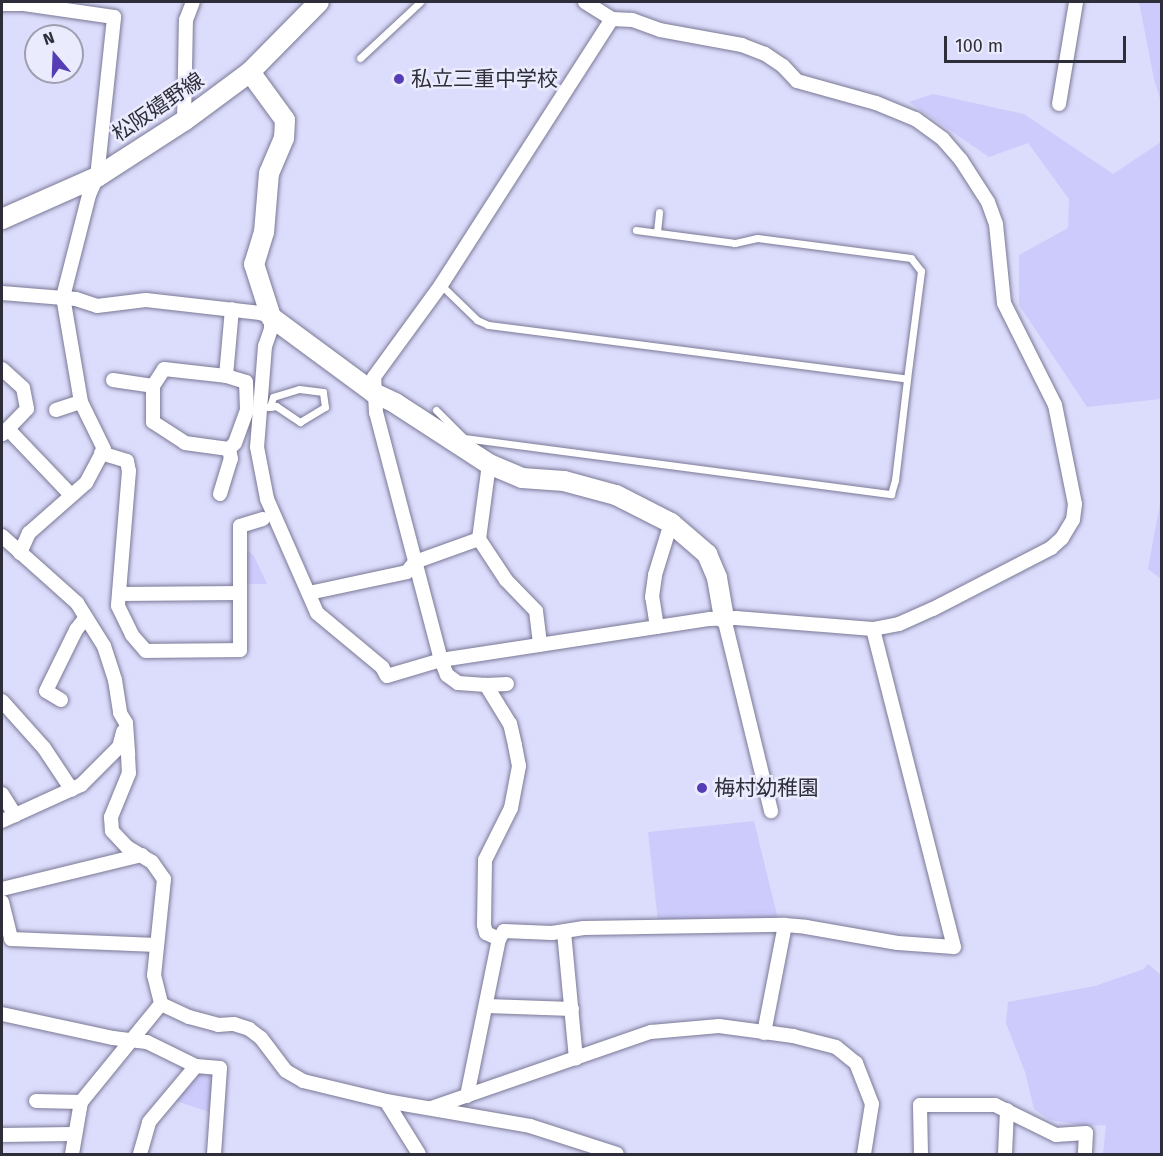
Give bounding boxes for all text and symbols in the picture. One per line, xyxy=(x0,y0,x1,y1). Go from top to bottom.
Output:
north arrow xyxy=(24,24,84,84)
scale bar xyxy=(947,24,1128,62)
text: N xyxy=(41,28,57,49)
text: 100 m xyxy=(955,35,1003,57)
place label: 私立三重中学校 xyxy=(411,66,558,92)
street label: 松阪嬉野線 xyxy=(107,67,209,147)
marker: 私立三重中学校 xyxy=(392,72,406,86)
place label: 梅村幼稚園 xyxy=(714,775,819,801)
marker: 梅村幼稚園 xyxy=(695,781,709,795)

